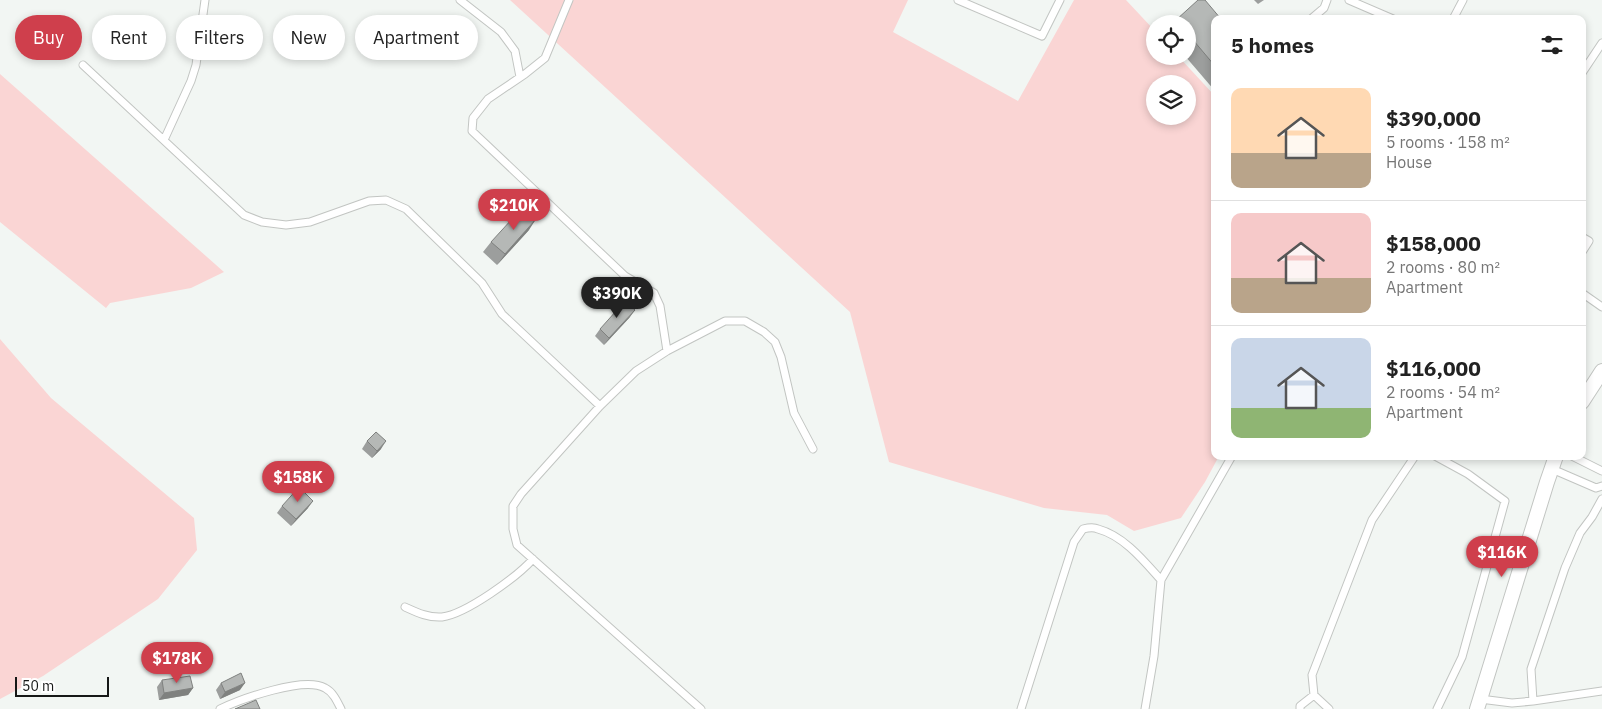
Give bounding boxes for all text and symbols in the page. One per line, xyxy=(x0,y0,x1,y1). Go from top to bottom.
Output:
chip: Buy xyxy=(15,15,82,60)
chip: Rent xyxy=(92,15,166,60)
chip: Filters xyxy=(176,15,263,60)
chip: New xyxy=(273,15,345,60)
chip: Apartment xyxy=(355,15,478,60)
map controls xyxy=(1146,15,1196,125)
button: locate xyxy=(1146,15,1196,65)
text: 5 homes xyxy=(1231,31,1314,59)
icon: filters xyxy=(1538,31,1566,59)
button: layers xyxy=(1146,75,1196,125)
text: $390,000 xyxy=(1386,104,1481,132)
icon: home xyxy=(1271,108,1331,168)
text: 5 rooms · 158 m² xyxy=(1386,132,1510,152)
text: House xyxy=(1386,152,1432,172)
pin: $210K xyxy=(479,188,549,231)
text: $210K xyxy=(489,195,539,215)
text: $158,000 xyxy=(1386,229,1481,257)
icon: home xyxy=(1271,233,1331,293)
text: 2 rooms · 80 m² xyxy=(1386,257,1500,277)
pin: $390K xyxy=(582,276,652,319)
text: Apartment xyxy=(1386,277,1463,297)
text: $390K xyxy=(592,283,642,303)
text: $116,000 xyxy=(1386,354,1481,382)
icon: home xyxy=(1271,358,1331,418)
text: 2 rooms · 54 m² xyxy=(1386,382,1500,402)
text: Apartment xyxy=(1386,402,1463,422)
pin: $158K xyxy=(263,460,333,503)
text: $158K xyxy=(273,467,323,487)
pin: $116K xyxy=(1467,536,1537,578)
text: $116K xyxy=(1477,542,1527,562)
pin: $178K xyxy=(142,642,212,684)
text: $178K xyxy=(152,648,202,668)
scale bar xyxy=(15,674,109,697)
text: 50 m xyxy=(22,677,54,695)

